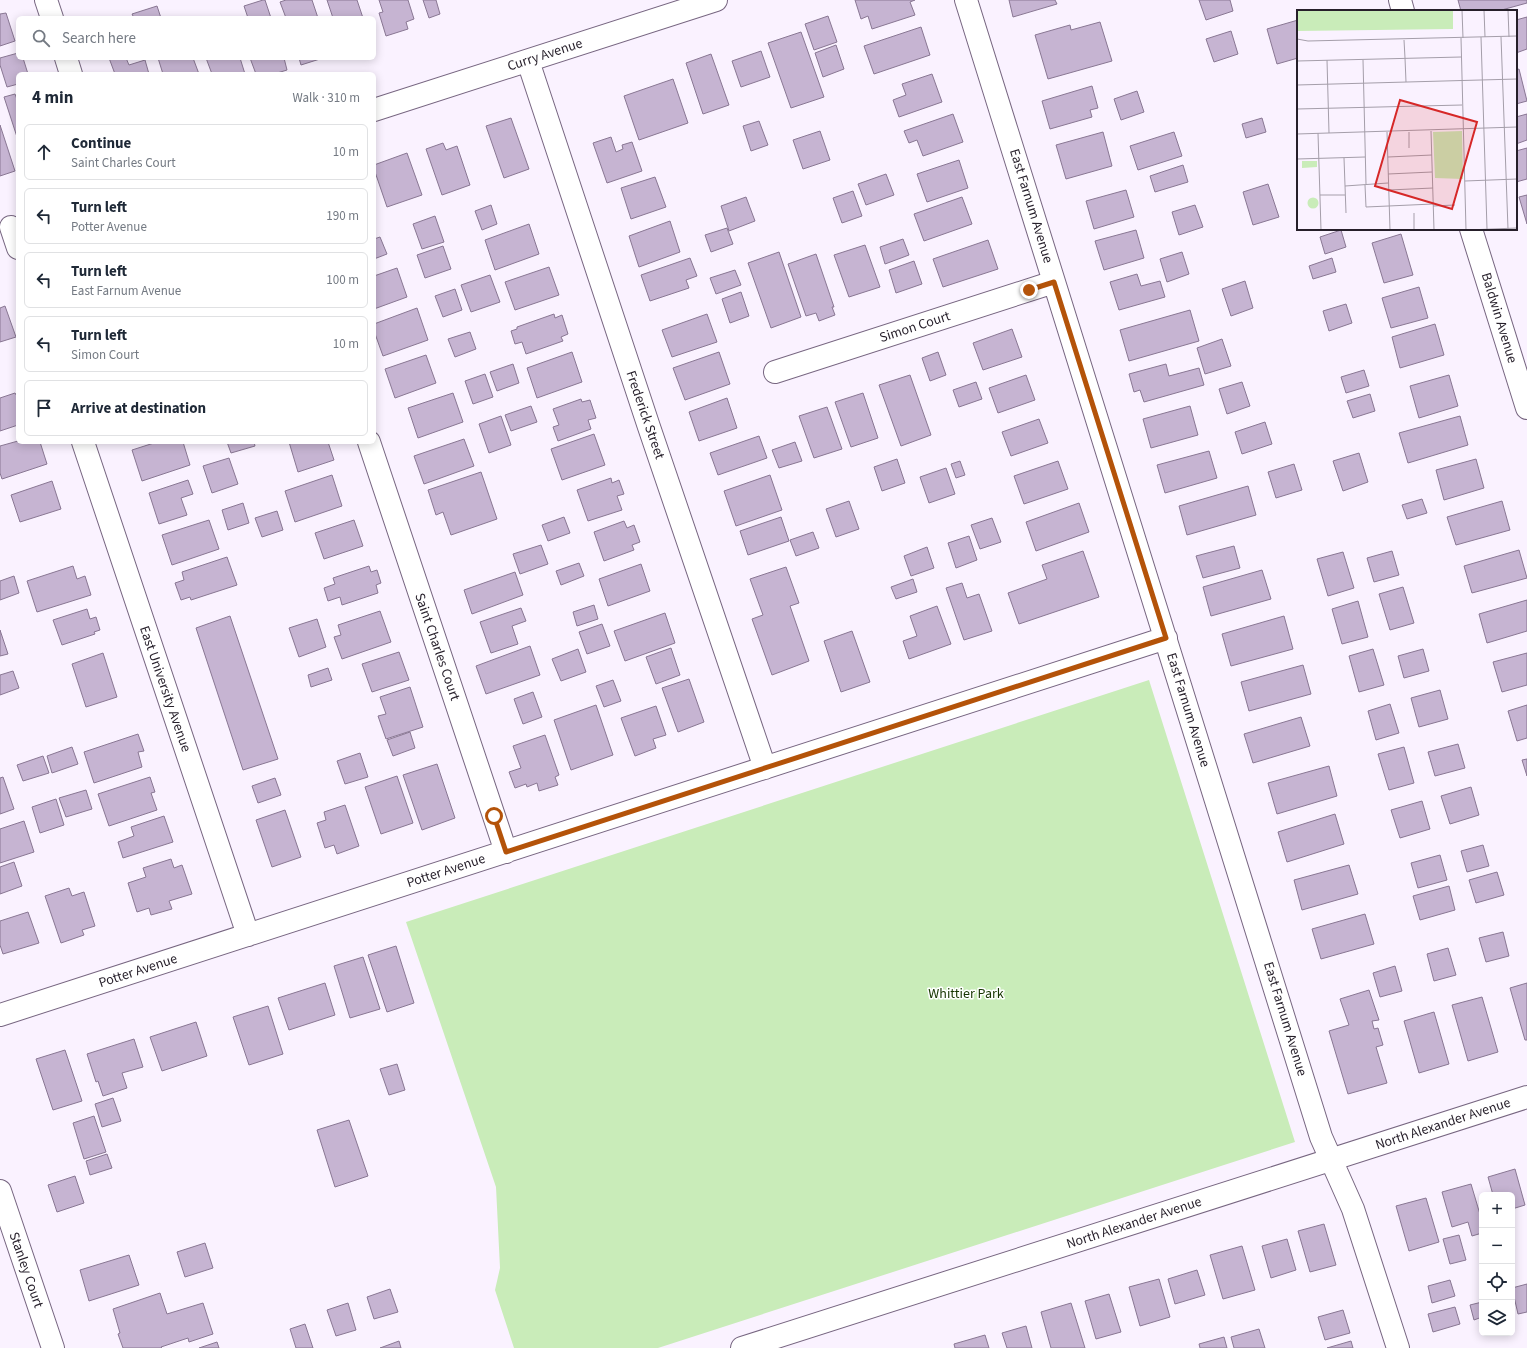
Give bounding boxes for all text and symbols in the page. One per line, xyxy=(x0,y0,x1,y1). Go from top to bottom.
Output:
inset map xyxy=(1297,10,1517,230)
search box xyxy=(16,16,376,60)
icon: search xyxy=(30,27,52,49)
text: Search here xyxy=(62,28,136,49)
street label: Curry Avenue xyxy=(505,33,585,77)
text: 4 min xyxy=(32,86,73,110)
text: Walk · 310 m xyxy=(292,89,360,107)
text: Continue xyxy=(71,133,131,154)
icon: ahead xyxy=(33,141,55,163)
text: 10 m xyxy=(333,143,359,161)
street label: East Farnum Avenue xyxy=(1004,146,1058,266)
text: Saint Charles Court xyxy=(71,154,176,172)
text: Turn left xyxy=(71,197,127,218)
icon: left xyxy=(33,205,55,227)
text: 190 m xyxy=(326,207,359,225)
text: Potter Avenue xyxy=(71,218,147,236)
text: Turn left xyxy=(71,261,127,282)
icon: left xyxy=(33,269,55,291)
street label: Baldwin Avenue xyxy=(1476,270,1522,366)
text: 100 m xyxy=(326,271,359,289)
route end xyxy=(1020,281,1038,299)
text: East Farnum Avenue xyxy=(71,282,181,300)
street label: Simon Court xyxy=(877,306,953,348)
text: Turn left xyxy=(71,325,127,346)
icon: left xyxy=(33,333,55,355)
text: 10 m xyxy=(333,335,359,353)
text: Simon Court xyxy=(71,346,139,364)
street label: Frederick Street xyxy=(620,368,670,462)
icon: arrive xyxy=(33,397,55,419)
text: Arrive at destination xyxy=(71,398,206,419)
street label: Saint Charles Court xyxy=(409,590,465,704)
street label: East University Avenue xyxy=(134,623,196,755)
street label: East Farnum Avenue xyxy=(1161,650,1215,770)
route start xyxy=(485,807,503,825)
street label: Potter Avenue xyxy=(404,849,488,893)
street label: Potter Avenue xyxy=(96,949,180,993)
street label: East Farnum Avenue xyxy=(1258,959,1312,1079)
park label: Whittier Park xyxy=(928,984,1004,1004)
street label: North Alexander Avenue xyxy=(1373,1093,1513,1155)
street label: North Alexander Avenue xyxy=(1064,1192,1204,1254)
map controls xyxy=(1479,1192,1515,1336)
button: + xyxy=(1479,1192,1515,1228)
button: − xyxy=(1479,1228,1515,1264)
street label: Stanley Court xyxy=(4,1229,48,1311)
button: locate xyxy=(1479,1264,1515,1300)
button: layers xyxy=(1479,1300,1515,1336)

